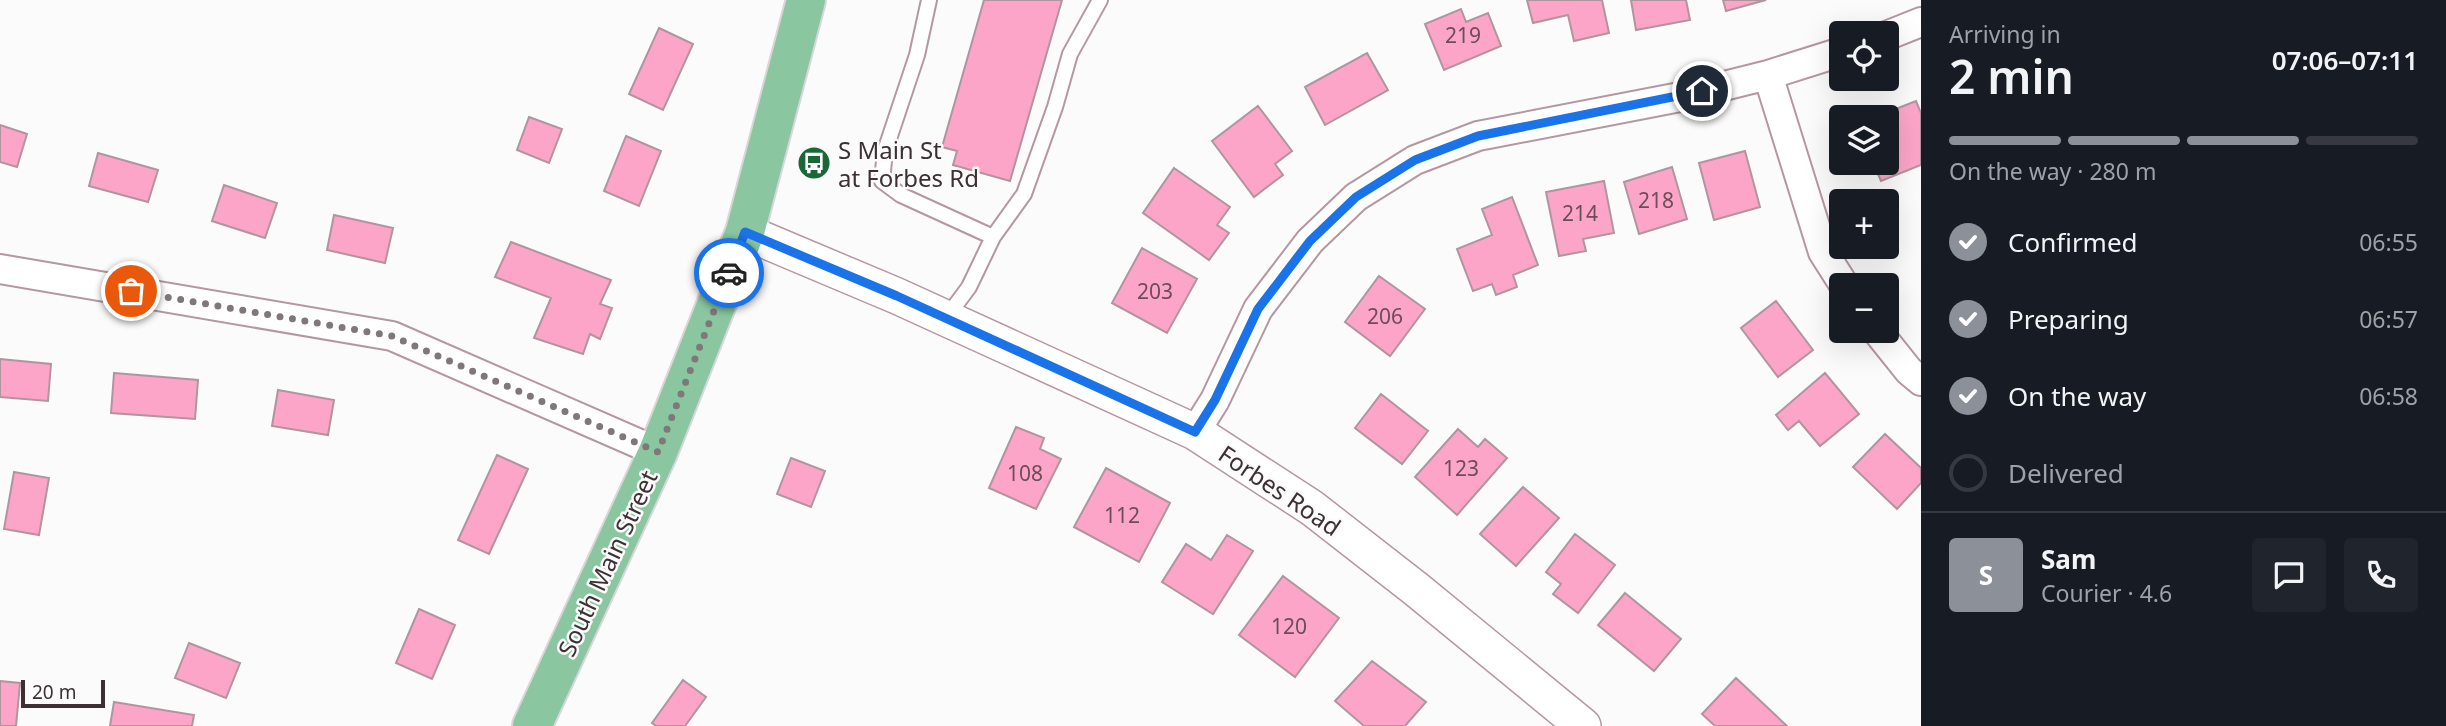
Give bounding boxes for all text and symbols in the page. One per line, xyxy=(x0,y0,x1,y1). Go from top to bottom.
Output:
text: Arriving in xyxy=(1949,18,2061,50)
house number: 219 xyxy=(1445,21,1481,49)
map controls xyxy=(1829,21,1899,343)
button: locate xyxy=(1829,21,1899,91)
text: 07:06–07:11 xyxy=(2272,42,2418,78)
text: 2 min xyxy=(1949,45,2074,107)
pin xyxy=(1672,61,1732,121)
icon: home xyxy=(1683,72,1721,110)
button: layers xyxy=(1829,105,1899,175)
place label: S Main St at Forbes Rd xyxy=(838,133,979,194)
bus stop icon: S Main St at Forbes Rd xyxy=(795,144,833,182)
text: On the way · 280 m xyxy=(1949,155,2156,187)
house number: 218 xyxy=(1638,186,1674,214)
button: + xyxy=(1829,189,1899,259)
house number: 214 xyxy=(1562,199,1598,227)
icon: check xyxy=(1949,223,1987,261)
text: Confirmed xyxy=(2008,224,2138,260)
text: 06:55 xyxy=(2359,226,2418,258)
courier xyxy=(694,238,764,308)
icon: car xyxy=(710,254,748,292)
pin xyxy=(101,261,161,321)
icon: bag xyxy=(112,272,150,310)
button: − xyxy=(1829,273,1899,343)
house number: 203 xyxy=(1137,277,1173,305)
icon: check xyxy=(1949,300,1987,338)
text: Preparing xyxy=(2008,301,2129,337)
house number: 206 xyxy=(1367,302,1403,330)
text: 06:57 xyxy=(2359,303,2418,335)
icon: check xyxy=(1949,377,1987,415)
text: On the way xyxy=(2008,378,2146,414)
text: 06:58 xyxy=(2359,380,2418,412)
street label: Forbes Road xyxy=(1212,437,1348,543)
house number: 123 xyxy=(1443,454,1479,482)
text: Delivered xyxy=(2008,455,2124,491)
house number: 108 xyxy=(1007,459,1043,487)
street label: South Main Street xyxy=(549,464,665,661)
house number: 112 xyxy=(1104,501,1140,529)
button: chat xyxy=(2252,538,2326,612)
button: phone xyxy=(2344,538,2418,612)
text: Sam xyxy=(2041,541,2096,577)
text: S xyxy=(1979,557,1993,593)
text: Courier · 4.6 xyxy=(2041,577,2172,609)
house number: 120 xyxy=(1271,612,1307,640)
scale bar xyxy=(21,677,105,709)
text: 20 m xyxy=(32,679,76,705)

